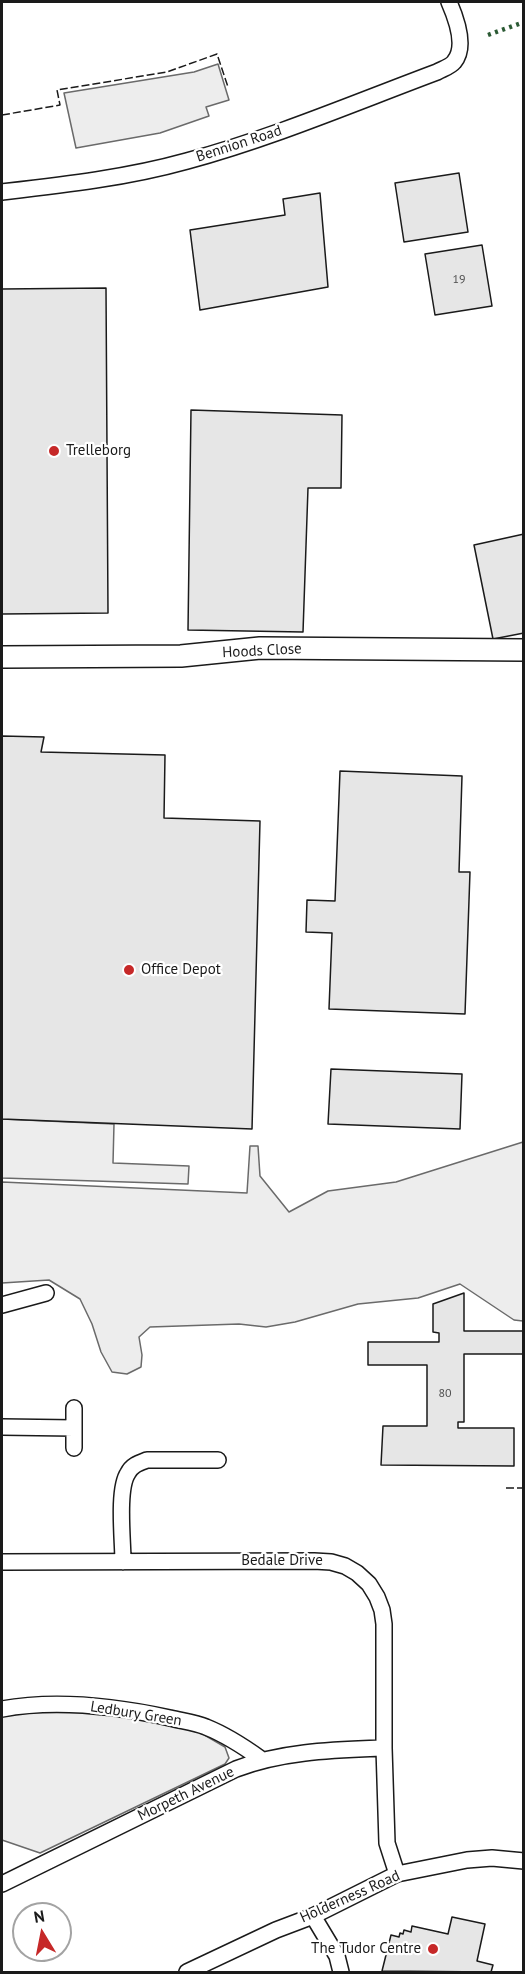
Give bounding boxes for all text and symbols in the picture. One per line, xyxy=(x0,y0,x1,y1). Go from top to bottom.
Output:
street label: Bennion Road xyxy=(194,122,284,166)
house number: 19 xyxy=(452,273,466,287)
place label: Trelleborg xyxy=(66,442,131,460)
marker: Trelleborg xyxy=(47,444,61,458)
street label: Hoods Close xyxy=(222,640,302,662)
place label: Office Depot xyxy=(141,961,221,979)
marker: Office Depot xyxy=(122,963,136,977)
house number: 80 xyxy=(438,1387,452,1401)
street label: Bedale Drive xyxy=(241,1552,323,1570)
street label: Ledbury Green xyxy=(89,1698,183,1730)
street label: Morpeth Avenue xyxy=(135,1763,237,1825)
street label: Holderness Road xyxy=(297,1867,403,1927)
north arrow xyxy=(12,1902,72,1962)
text: N xyxy=(32,1905,46,1927)
place label: The Tudor Centre xyxy=(311,1940,421,1958)
marker: The Tudor Centre xyxy=(426,1942,440,1956)

